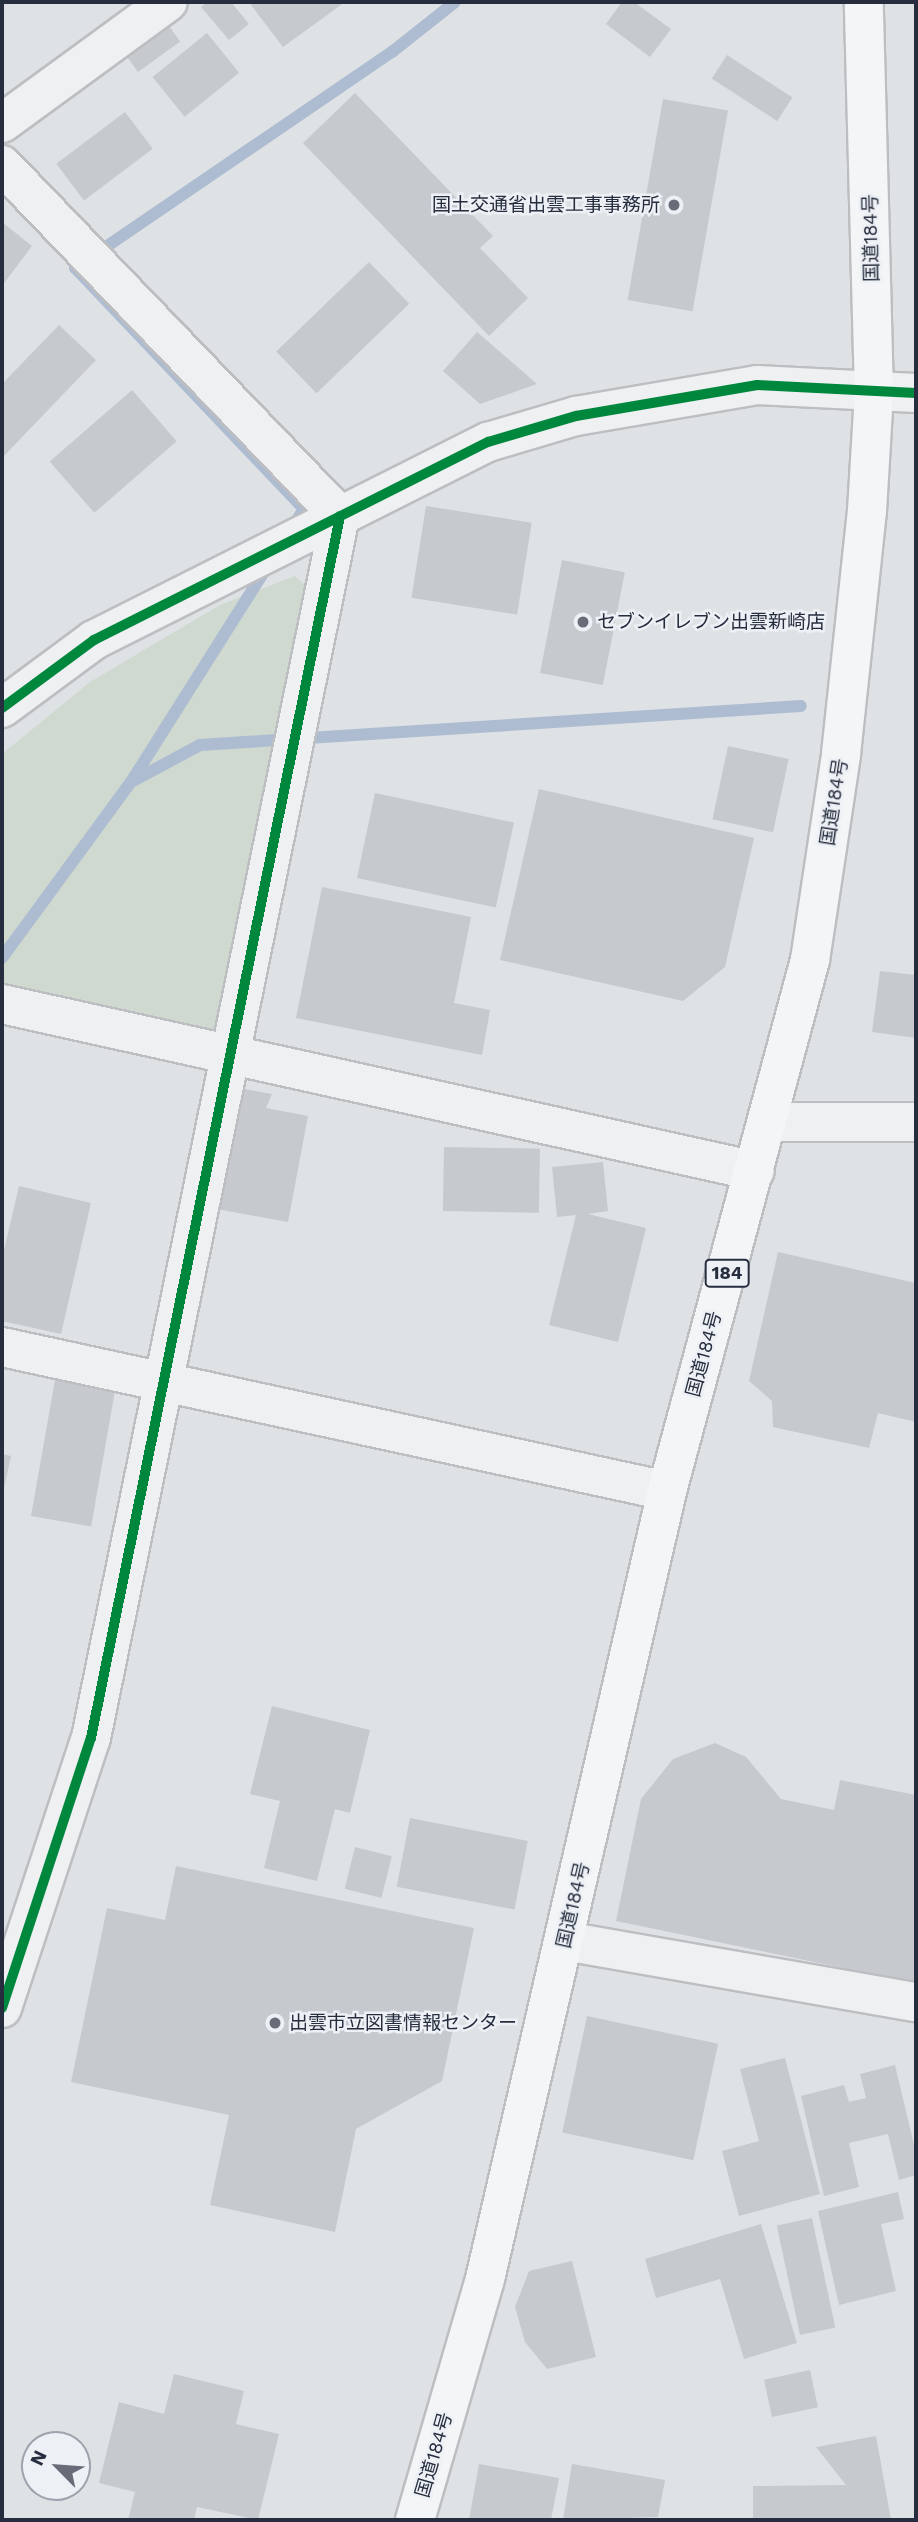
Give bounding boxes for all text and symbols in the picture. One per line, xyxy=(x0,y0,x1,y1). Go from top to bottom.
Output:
place label: 国土交通省出雲工事事務所 xyxy=(432,194,660,216)
street label: 国道184号 xyxy=(859,194,883,282)
marker: 国土交通省出雲工事事務所 xyxy=(666,197,682,213)
place label: セブンイレブン出雲新崎店 xyxy=(597,611,825,633)
marker: セブンイレブン出雲新崎店 xyxy=(575,614,591,630)
street label: 国道184号 xyxy=(816,757,852,847)
road number: 184 xyxy=(704,1258,750,1288)
street label: 国道184号 xyxy=(682,1309,726,1399)
street label: 国道184号 xyxy=(552,1860,594,1950)
place label: 出雲市立図書情報センター xyxy=(289,2012,517,2034)
marker: 出雲市立図書情報センター xyxy=(267,2015,283,2031)
street label: 国道184号 xyxy=(411,2410,457,2500)
north arrow xyxy=(21,2431,91,2501)
text: N xyxy=(25,2447,52,2469)

